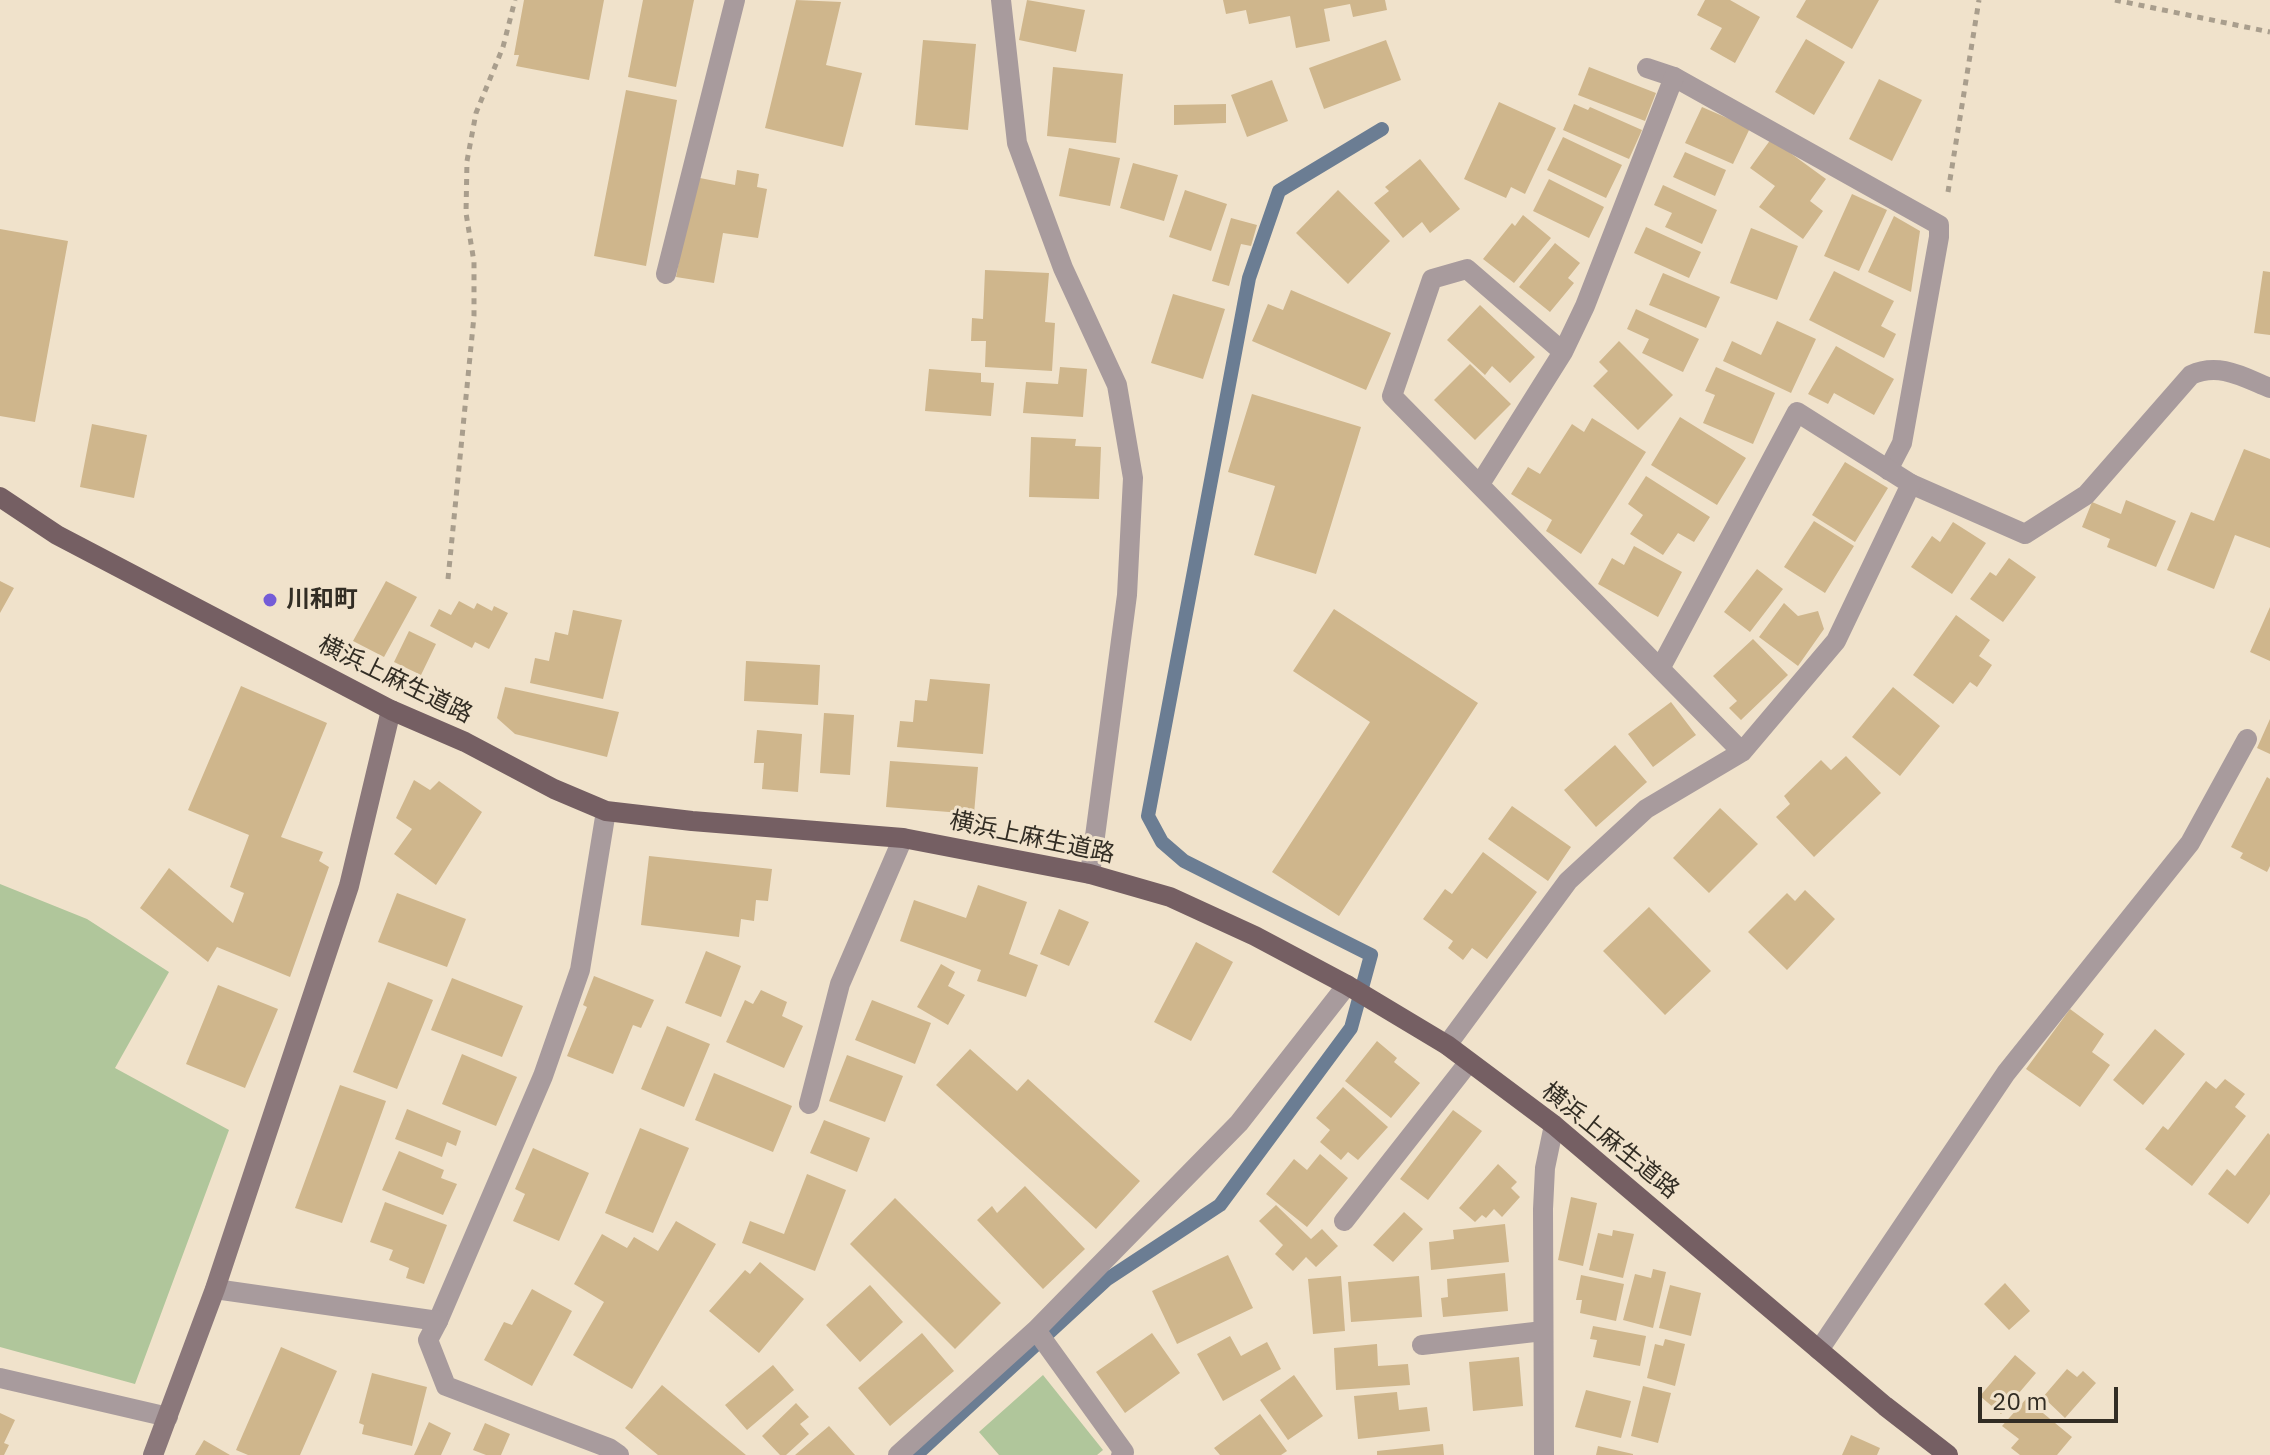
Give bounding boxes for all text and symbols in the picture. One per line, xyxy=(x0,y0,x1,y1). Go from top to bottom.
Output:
place label: 川和町 xyxy=(286,586,358,614)
marker: 川和町 xyxy=(261,591,279,609)
street label: 横浜上麻生道路 xyxy=(313,630,477,730)
street label: 横浜上麻生道路 xyxy=(947,806,1117,870)
street label: 横浜上麻生道路 xyxy=(1536,1077,1684,1205)
scale bar xyxy=(1982,1371,2122,1421)
text: 20 m xyxy=(1992,1385,2047,1417)

